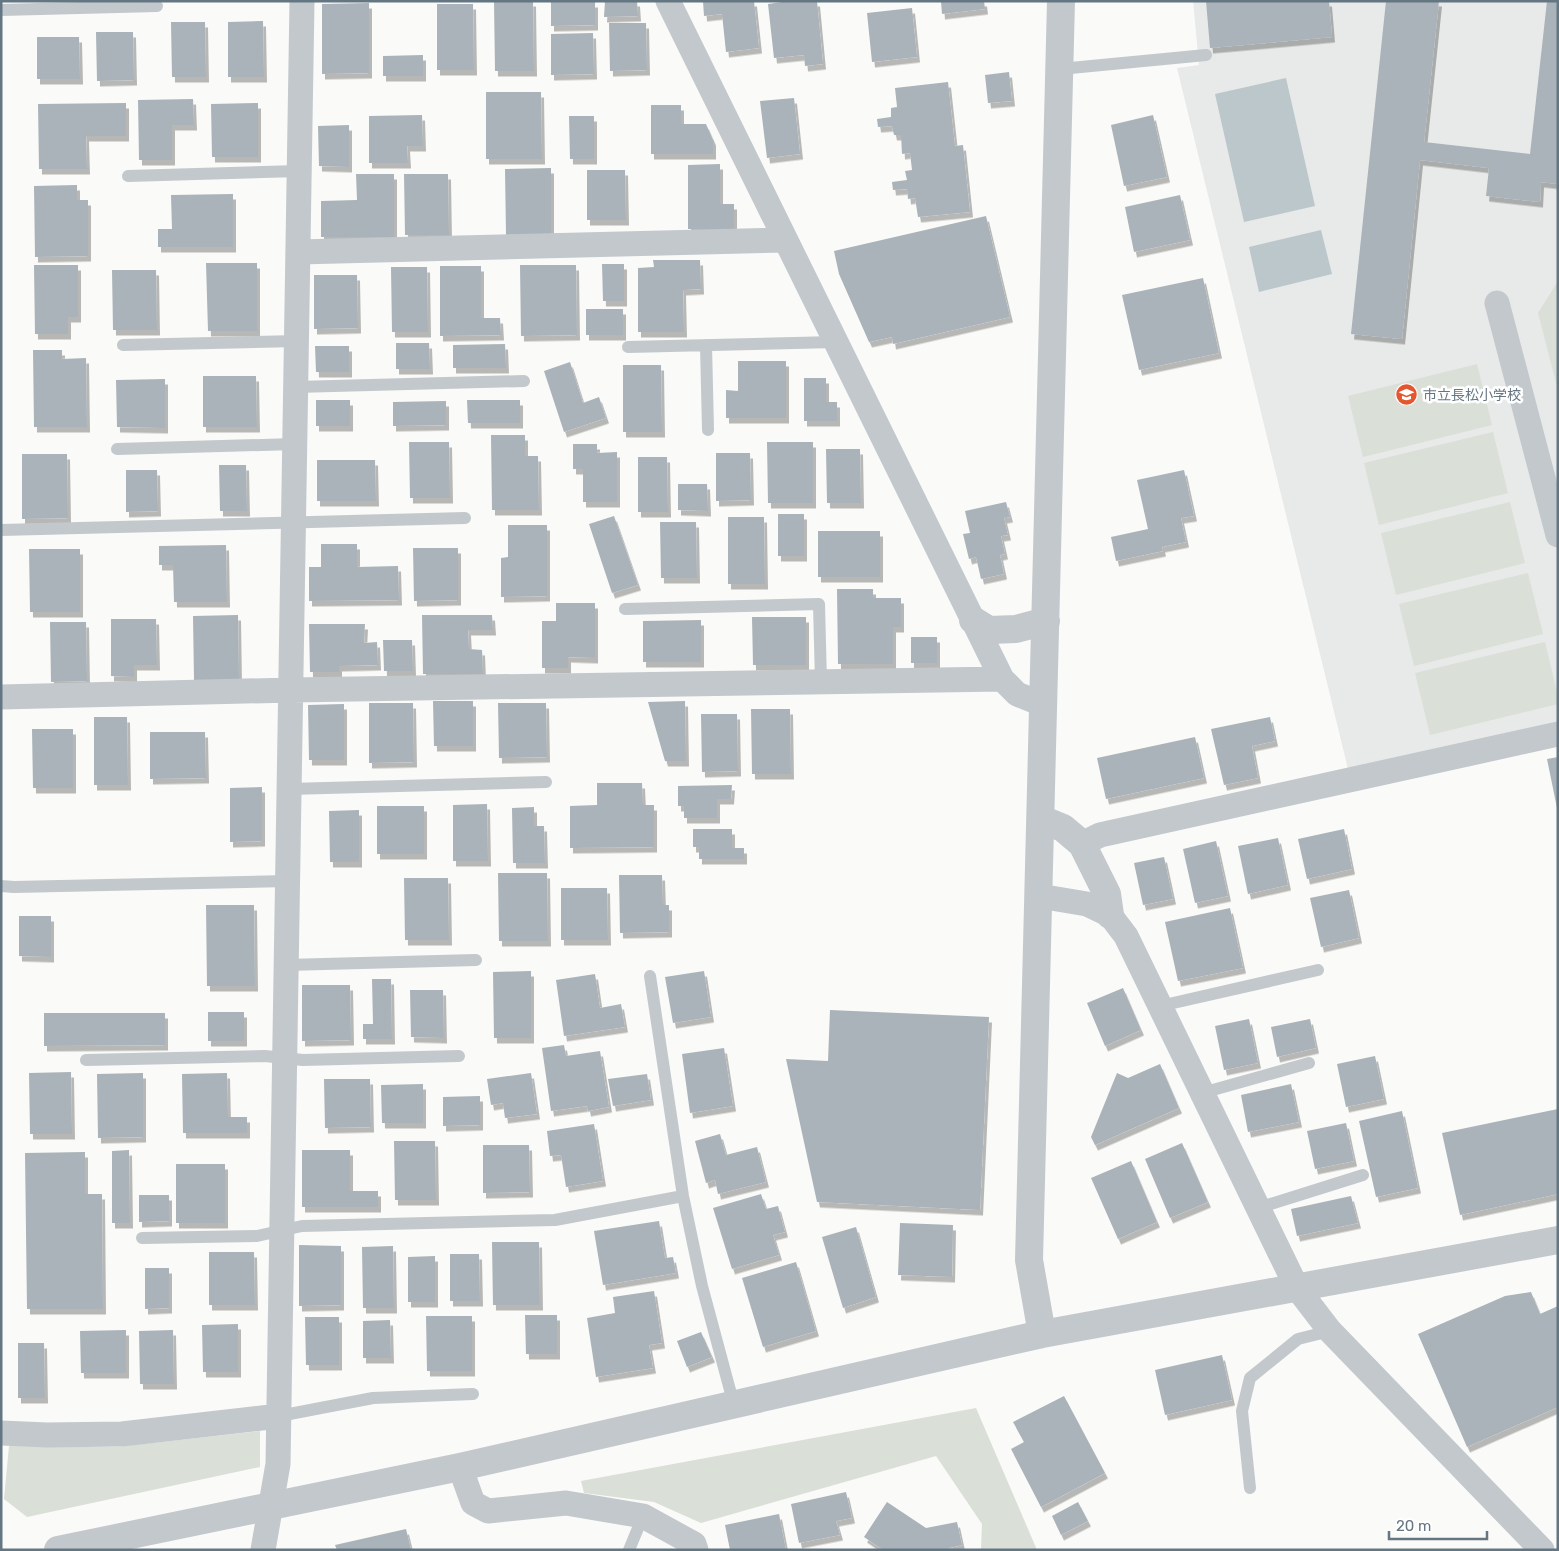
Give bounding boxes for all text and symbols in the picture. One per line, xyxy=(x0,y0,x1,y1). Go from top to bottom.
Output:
school or university icon: 市立長松小学校 xyxy=(1395,383,1419,407)
place label: 市立長松小学校 xyxy=(1423,387,1521,404)
scale bar xyxy=(1389,1508,1486,1540)
text: 20 m xyxy=(1396,1517,1431,1535)

